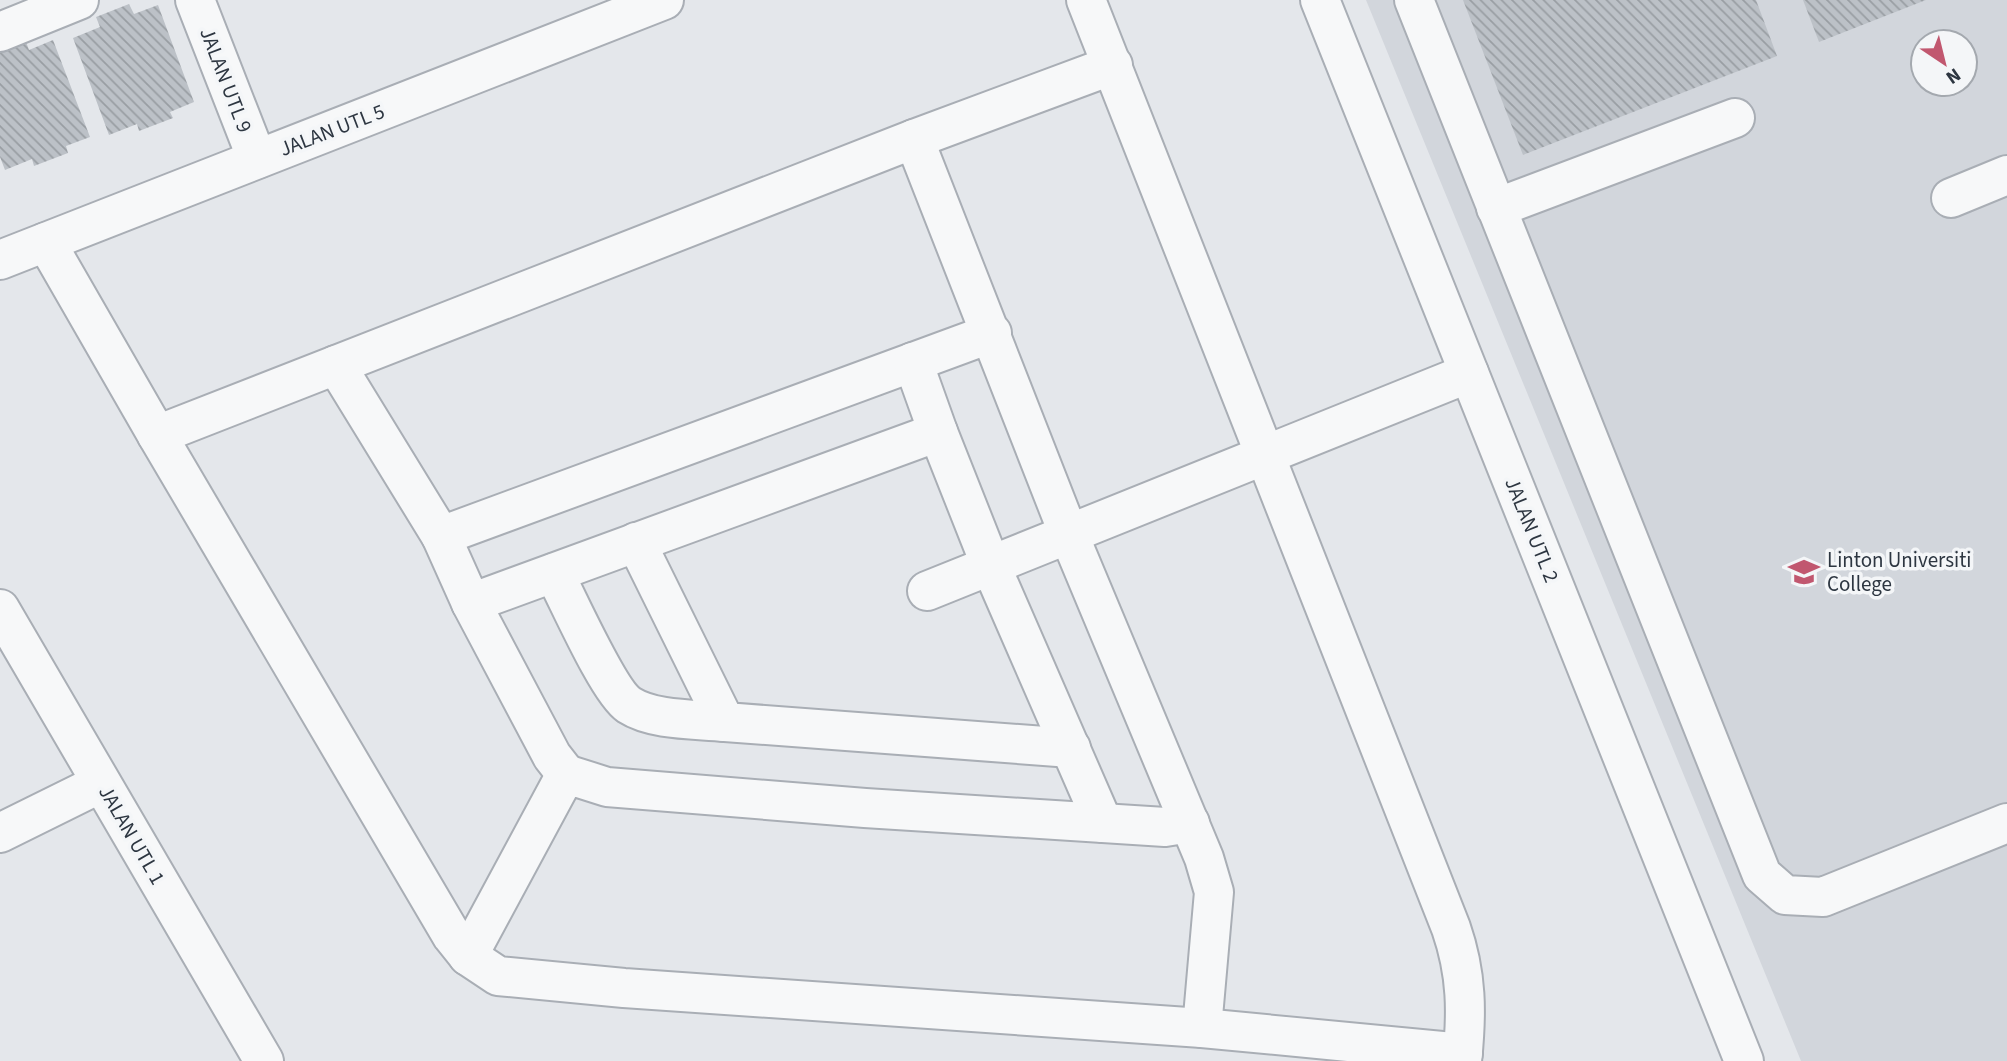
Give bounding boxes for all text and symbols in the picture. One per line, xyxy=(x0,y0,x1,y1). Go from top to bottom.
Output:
street label: JALAN UTL 9 xyxy=(192,23,260,137)
north arrow xyxy=(1909,28,1979,98)
text: N xyxy=(1940,61,1966,90)
street label: JALAN UTL 5 xyxy=(275,96,389,164)
street label: JALAN UTL 2 xyxy=(1497,473,1567,587)
place label: Linton Universiti College xyxy=(1827,545,1972,599)
school or university icon: Linton Universiti College xyxy=(1787,555,1821,589)
street label: JALAN UTL 1 xyxy=(91,780,173,890)

